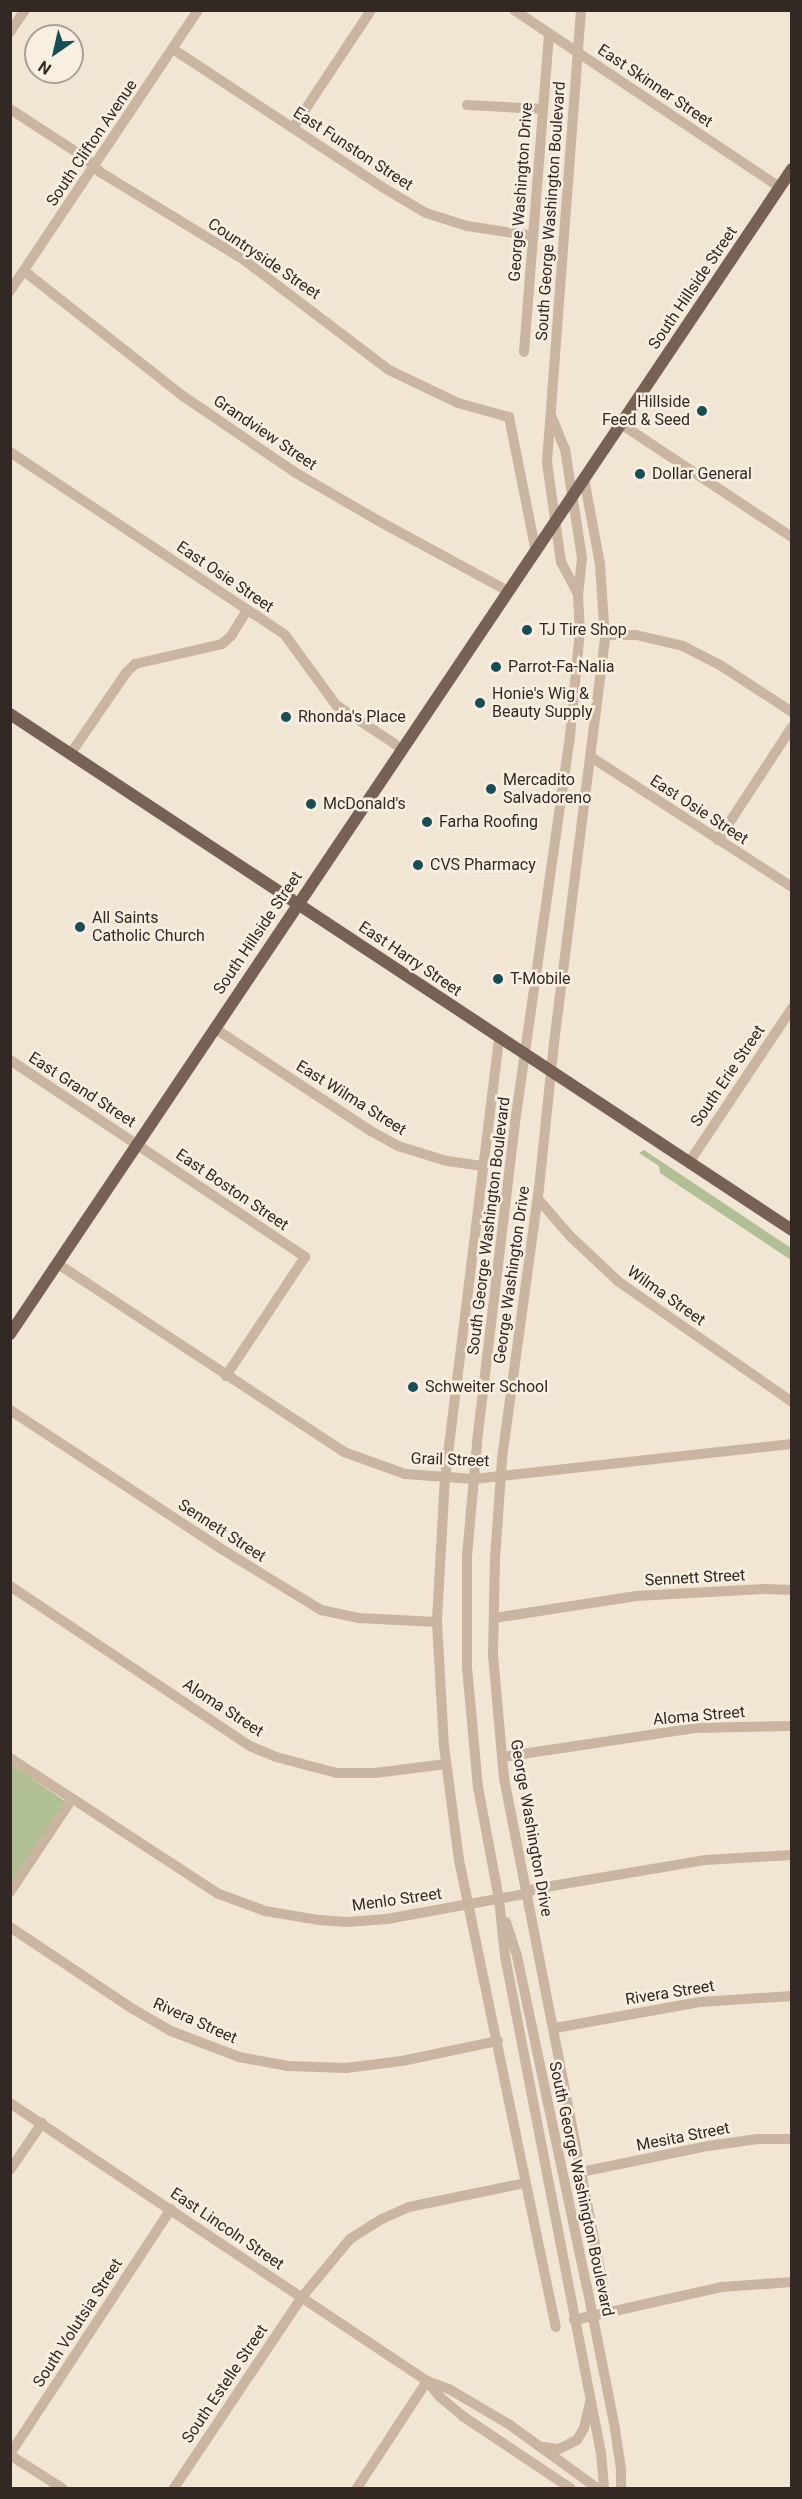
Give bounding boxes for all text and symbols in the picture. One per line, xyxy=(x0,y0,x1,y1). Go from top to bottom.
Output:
north arrow xyxy=(24,24,84,84)
street label: East Skinner Street xyxy=(594,40,716,132)
text: N xyxy=(35,57,55,79)
street label: South Clifton Avenue xyxy=(43,76,141,210)
street label: South George Washington Boulevard xyxy=(532,81,570,341)
street label: George Washington Drive xyxy=(505,102,537,282)
street label: East Funston Street xyxy=(289,103,417,195)
street label: Countryside Street xyxy=(204,214,324,304)
street label: South Hillside Street xyxy=(645,223,741,353)
street label: Grandview Street xyxy=(210,391,320,475)
place label: Hillside Feed & Seed xyxy=(602,392,690,430)
marker: Hillside Feed & Seed xyxy=(695,404,709,418)
place label: Dollar General xyxy=(652,464,752,484)
marker: Dollar General xyxy=(633,467,647,481)
street label: East Osie Street xyxy=(173,537,277,617)
place label: TJ Tire Shop xyxy=(539,620,627,640)
marker: TJ Tire Shop xyxy=(520,623,534,637)
place label: Parrot-Fa-Nalia xyxy=(508,657,614,677)
marker: Parrot-Fa-Nalia xyxy=(489,660,503,674)
place label: Honie's Wig & Beauty Supply xyxy=(492,684,592,722)
marker: Honie's Wig & Beauty Supply xyxy=(473,696,487,710)
place label: Rhonda's Place xyxy=(298,707,406,727)
marker: Rhonda's Place xyxy=(279,710,293,724)
place label: Mercadito Salvadoreno xyxy=(503,770,591,808)
street label: East Osie Street xyxy=(646,771,752,849)
marker: Mercadito Salvadoreno xyxy=(484,782,498,796)
place label: McDonald's xyxy=(323,794,406,814)
marker: McDonald's xyxy=(304,797,318,811)
place label: Farha Roofing xyxy=(439,812,538,832)
marker: Farha Roofing xyxy=(420,815,434,829)
place label: CVS Pharmacy xyxy=(430,855,536,875)
marker: CVS Pharmacy xyxy=(411,858,425,872)
street label: South Hillside Street xyxy=(210,868,306,998)
place label: All Saints Catholic Church xyxy=(92,908,205,946)
street label: East Harry Street xyxy=(355,917,465,1001)
marker: All Saints Catholic Church xyxy=(73,920,87,934)
place label: T-Mobile xyxy=(510,969,570,989)
marker: T-Mobile xyxy=(491,972,505,986)
street label: South Erie Street xyxy=(687,1021,769,1131)
street label: East Grand Street xyxy=(25,1048,139,1132)
street label: East Wilma Street xyxy=(292,1056,410,1140)
street label: South George Washington Boulevard xyxy=(464,1096,514,1356)
street label: East Boston Street xyxy=(172,1145,292,1235)
street label: George Washington Drive xyxy=(490,1185,534,1365)
street label: Wilma Street xyxy=(623,1262,709,1330)
place label: Schweiter School xyxy=(425,1377,548,1397)
marker: Schweiter School xyxy=(406,1380,420,1394)
street label: Grail Street xyxy=(410,1449,490,1471)
street label: Sennett Street xyxy=(175,1496,269,1566)
street label: Sennett Street xyxy=(644,1566,746,1590)
street label: Aloma Street xyxy=(179,1675,267,1741)
street label: Aloma Street xyxy=(652,1702,746,1730)
street label: George Washington Drive xyxy=(506,1738,556,1918)
street label: Menlo Street xyxy=(351,1884,443,1916)
street label: Rivera Street xyxy=(624,1976,716,2010)
street label: Rivera Street xyxy=(150,1994,240,2048)
street label: South George Washington Boulevard xyxy=(545,2060,617,2318)
street label: Mesita Street xyxy=(635,2119,731,2155)
street label: East Lincoln Street xyxy=(166,2184,288,2274)
street label: South Volutsia Street xyxy=(29,2255,127,2391)
street label: South Estelle Street xyxy=(178,2321,272,2447)

